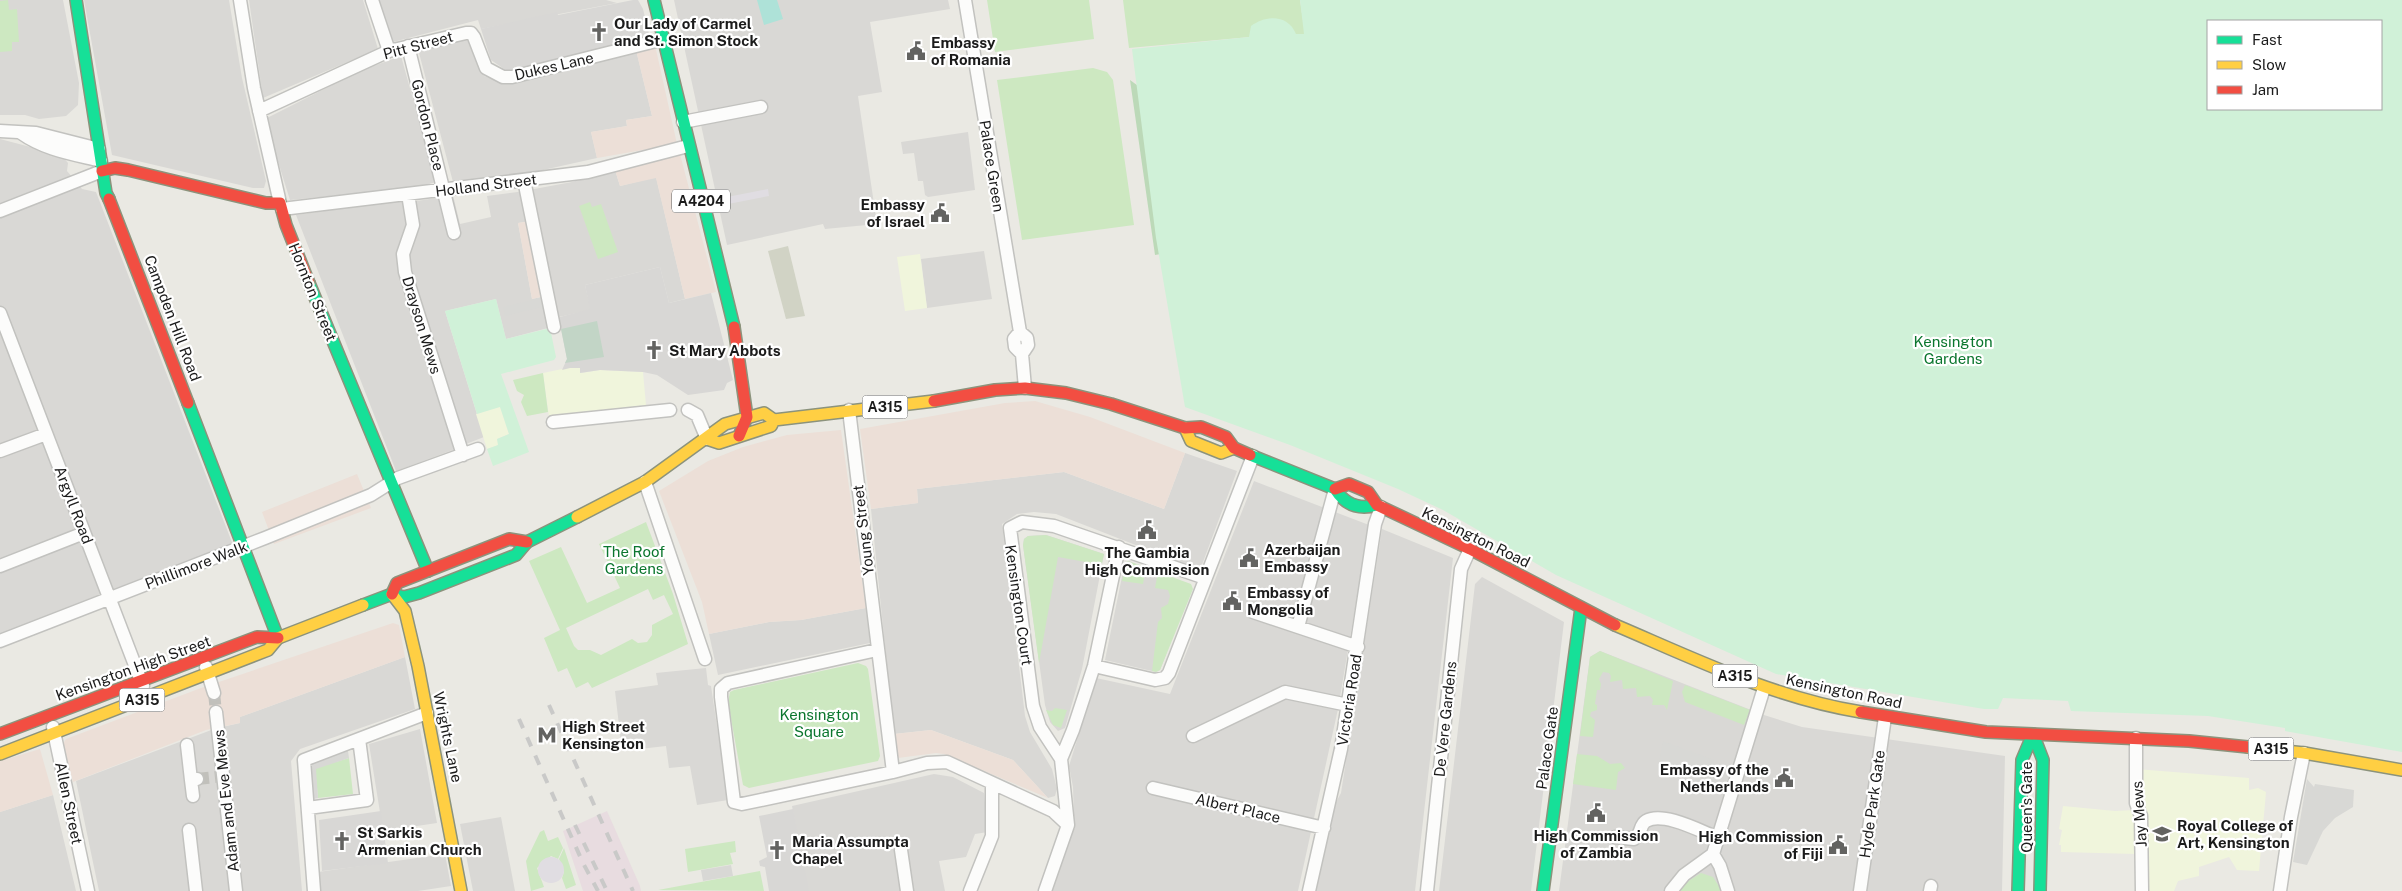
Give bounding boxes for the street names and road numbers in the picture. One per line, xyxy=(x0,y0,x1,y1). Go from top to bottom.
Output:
street label: Pitt Street xyxy=(381,27,455,62)
street label: Dukes Lane xyxy=(513,49,595,83)
street label: Gordon Place xyxy=(408,77,448,173)
street label: Palace Green xyxy=(976,119,1008,213)
street label: Holland Street xyxy=(434,170,538,200)
road number: A4204 xyxy=(672,190,730,212)
street label: Hornton Street xyxy=(286,240,340,344)
street label: Campden Hill Road xyxy=(141,253,205,383)
street label: Drayson Mews xyxy=(399,274,445,376)
road number: A315 xyxy=(862,396,908,418)
street label: Argyll Road xyxy=(51,464,97,546)
street label: Young Street xyxy=(849,484,877,576)
street label: Kensington Road xyxy=(1419,503,1533,571)
street label: Phillimore Walk xyxy=(142,538,250,592)
street label: Kensington Court xyxy=(1002,544,1036,667)
street label: Kensington High Street xyxy=(53,632,213,704)
street label: Victoria Road xyxy=(1333,653,1365,747)
street label: De Vere Gardens xyxy=(1430,660,1460,778)
road number: A315 xyxy=(1712,664,1758,688)
street label: Kensington Road xyxy=(1784,670,1904,712)
road number: A315 xyxy=(120,688,164,712)
street label: Wrights Lane xyxy=(430,690,466,784)
street label: Palace Gate xyxy=(1533,705,1561,791)
street label: Adam and Eve Mews xyxy=(210,729,242,873)
road number: A315 xyxy=(2248,738,2294,761)
street label: Hyde Park Gate xyxy=(1856,749,1888,859)
street label: Allen Street xyxy=(52,760,86,846)
street label: Queen's Gate xyxy=(2018,761,2035,853)
street label: Jay Mews xyxy=(2128,780,2150,848)
street label: Albert Place xyxy=(1194,790,1282,826)

